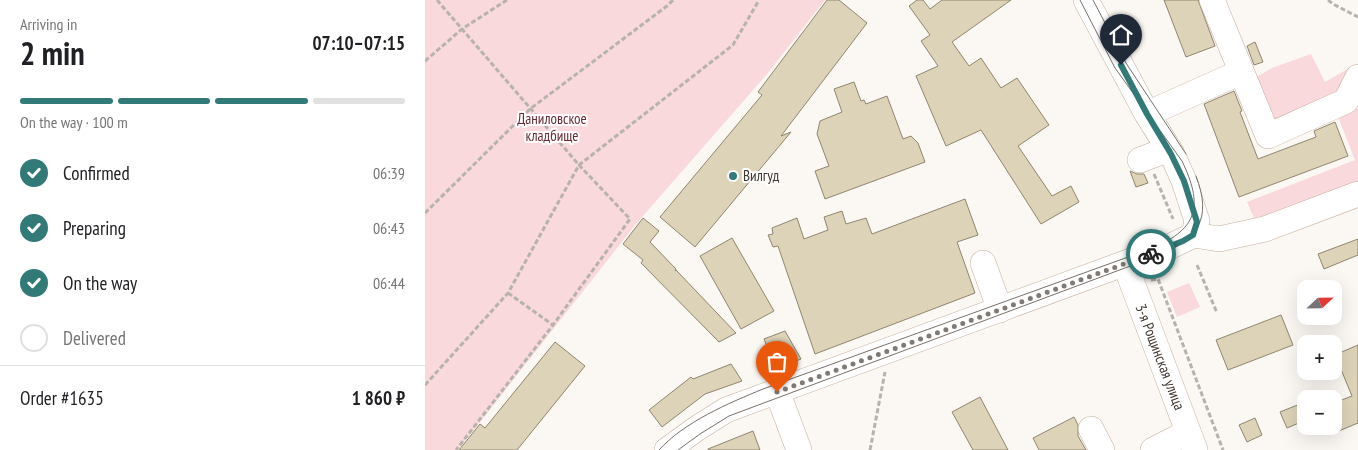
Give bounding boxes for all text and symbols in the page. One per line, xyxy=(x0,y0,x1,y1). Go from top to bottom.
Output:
text: Arriving in xyxy=(20,14,77,34)
pin xyxy=(1100,14,1142,65)
icon: home xyxy=(1107,21,1135,49)
text: 07:10–07:15 xyxy=(312,31,405,55)
text: 2 min xyxy=(20,32,85,74)
park label: Даниловское кладбище xyxy=(517,109,587,145)
text: On the way · 100 m xyxy=(20,112,128,132)
icon: check xyxy=(20,159,48,187)
text: Confirmed xyxy=(63,161,130,185)
text: 06:39 xyxy=(373,163,405,183)
place label: Вилгуд xyxy=(743,166,780,185)
marker: Вилгуд xyxy=(727,170,739,182)
icon: check xyxy=(20,214,48,242)
text: Preparing xyxy=(63,216,126,240)
text: 06:43 xyxy=(373,218,405,238)
courier xyxy=(1126,229,1176,279)
icon: bike xyxy=(1137,240,1165,268)
icon: check xyxy=(20,269,48,297)
text: On the way xyxy=(63,271,137,295)
text: 06:44 xyxy=(373,273,405,293)
north arrow xyxy=(1297,280,1343,325)
map controls xyxy=(1297,280,1342,435)
street label: 3-я Рощинская улица xyxy=(1132,301,1189,412)
text: Delivered xyxy=(63,326,126,350)
button: + xyxy=(1297,335,1342,380)
pin xyxy=(756,341,798,392)
icon: bag xyxy=(763,348,791,376)
text: Order #1635 xyxy=(20,386,104,410)
text: 1 860 ₽ xyxy=(352,386,405,410)
button: − xyxy=(1297,390,1342,435)

